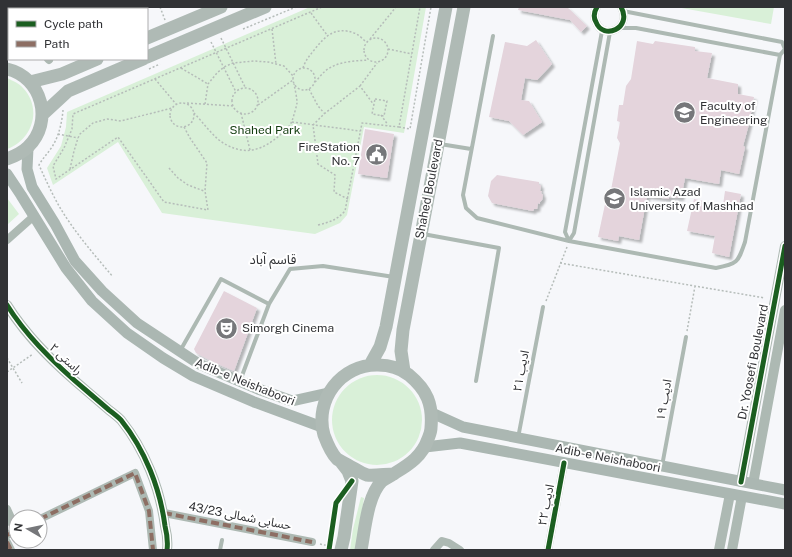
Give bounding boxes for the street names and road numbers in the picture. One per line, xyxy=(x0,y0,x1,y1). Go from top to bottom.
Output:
street label: Shahed Boulevard xyxy=(412,138,446,240)
street label: Dr. Yoosefi Boulevard xyxy=(735,303,771,421)
street label: راستی ۲ xyxy=(47,340,85,378)
street label: ادیب ۲۱ xyxy=(510,349,532,393)
street label: Adib-e Neishaboori xyxy=(193,355,297,409)
street label: ادیب ۱۹ xyxy=(653,378,675,422)
street label: Adib-e Neishaboori xyxy=(554,441,662,475)
street label: ادیب ۲۲ xyxy=(535,483,557,527)
street label: حسابی شمالی 43/23 xyxy=(187,499,293,533)

